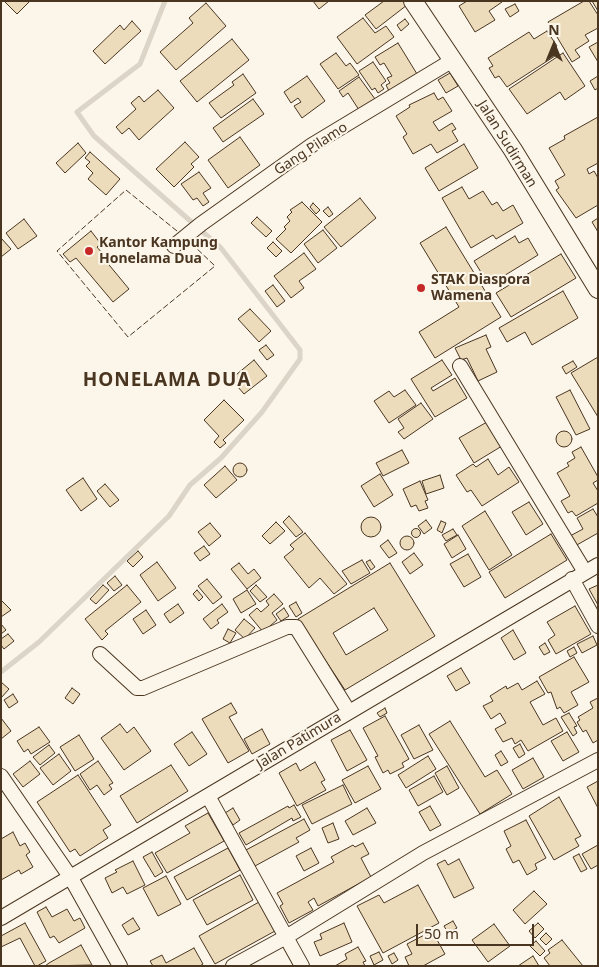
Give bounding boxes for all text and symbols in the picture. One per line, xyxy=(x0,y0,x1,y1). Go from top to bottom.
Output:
north arrow xyxy=(529,20,579,70)
text: N xyxy=(548,20,560,39)
street label: Jalan Sudirman xyxy=(474,97,540,191)
street label: Gang Pilamo xyxy=(271,119,351,179)
place label: Kantor Kampung Honelama Dua xyxy=(99,235,218,268)
marker: Kantor Kampung Honelama Dua xyxy=(83,245,95,257)
place label: STAK Diaspora Wamena xyxy=(431,272,530,304)
marker: STAK Diaspora Wamena xyxy=(415,282,427,294)
district label: HONELAMA DUA xyxy=(81,370,253,392)
street label: Jalan Patimura xyxy=(254,709,344,773)
scale bar xyxy=(419,914,536,946)
text: 50 m xyxy=(424,923,459,943)

